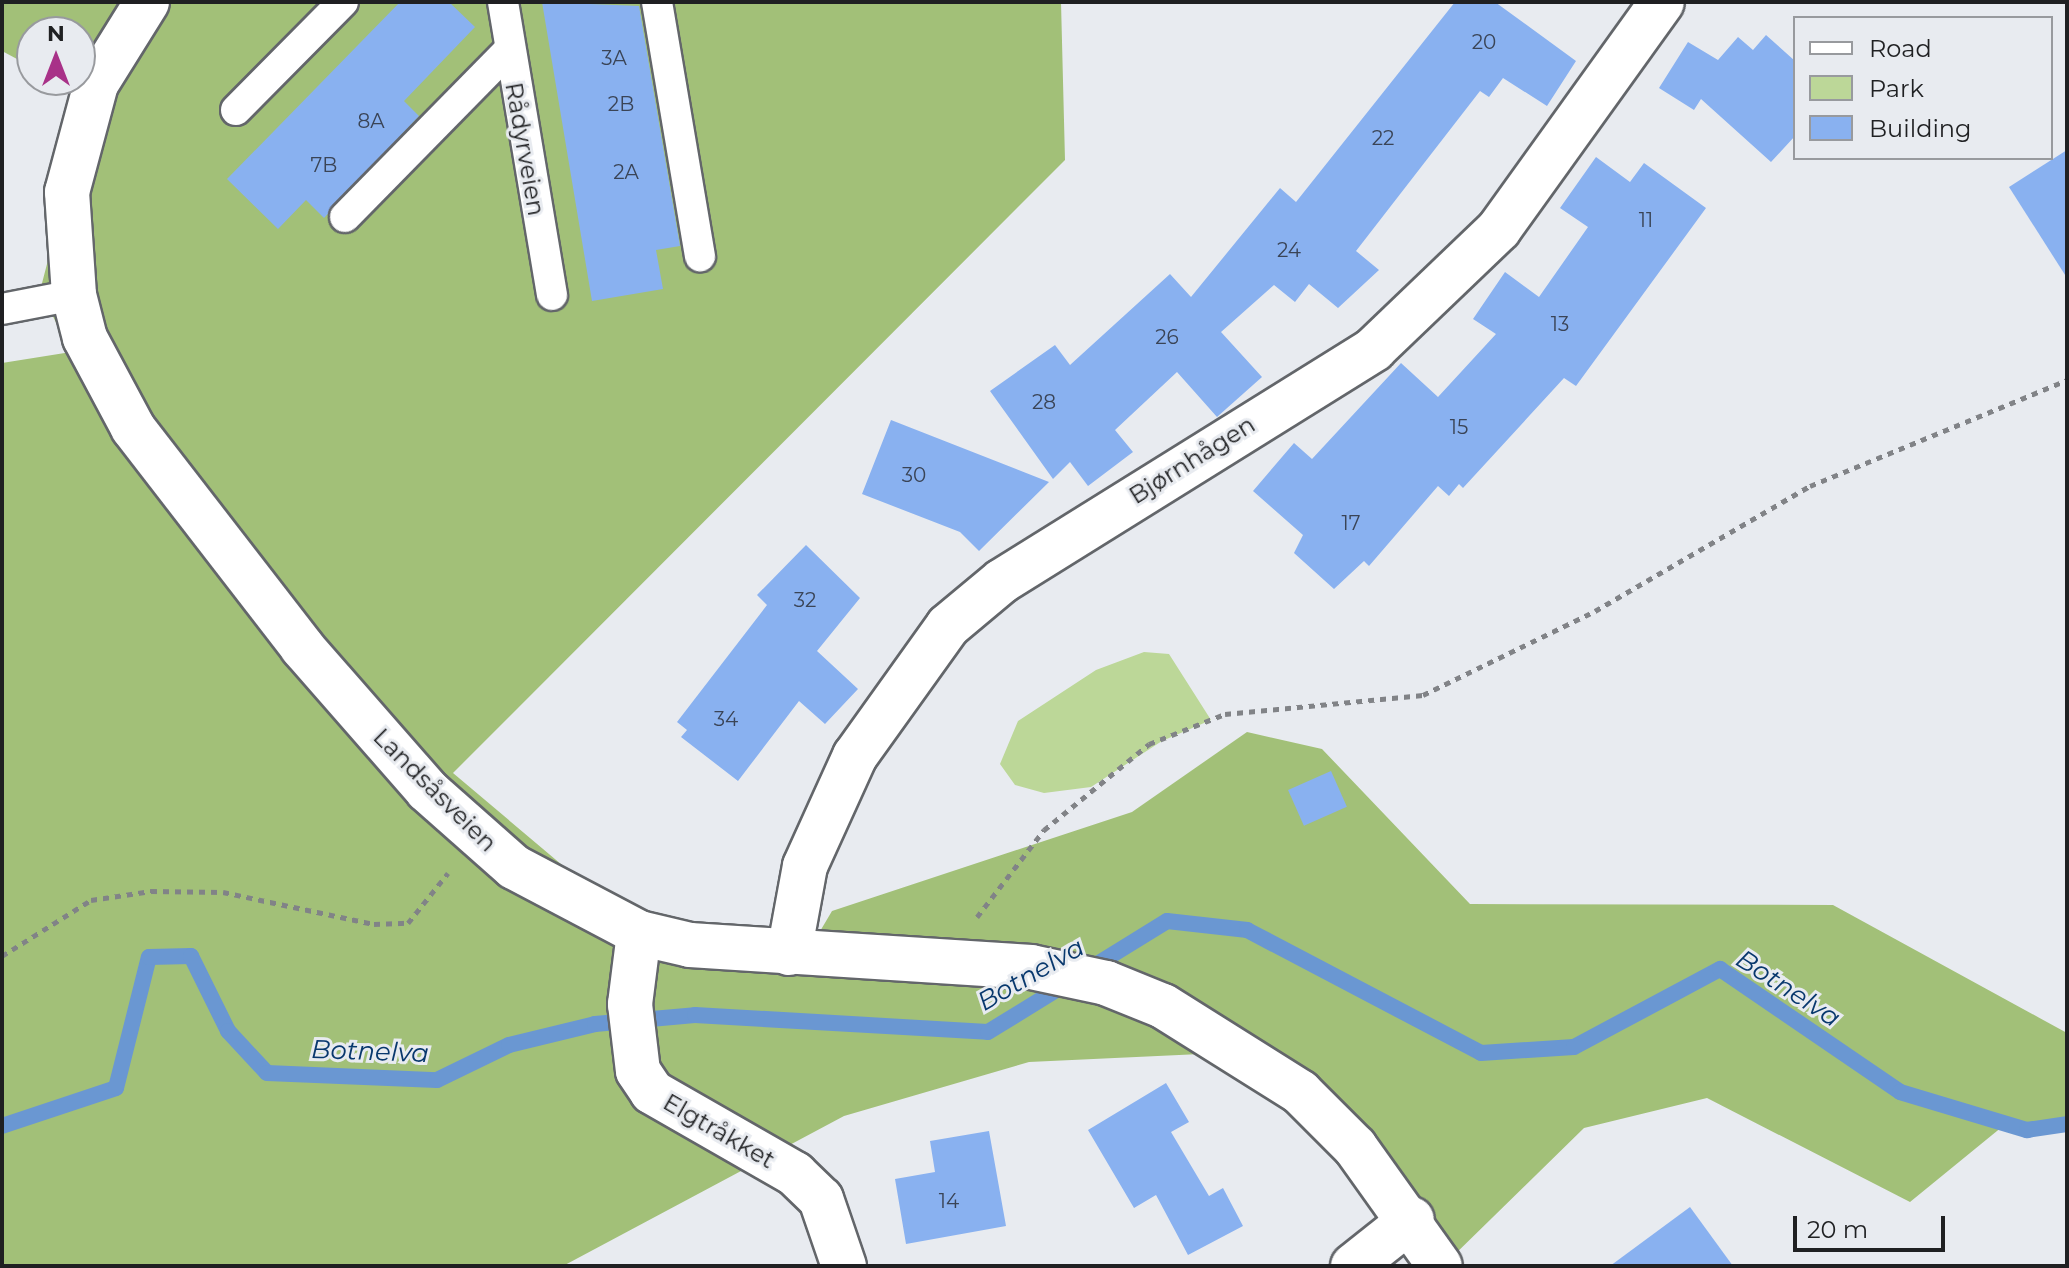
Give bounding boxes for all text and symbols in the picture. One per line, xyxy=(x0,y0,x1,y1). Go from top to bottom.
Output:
north arrow xyxy=(16,16,96,96)
legend xyxy=(1793,16,2053,160)
text: N xyxy=(47,20,65,47)
house number: 20 xyxy=(1472,30,1496,54)
text: Road xyxy=(1869,34,1932,63)
house number: 3A xyxy=(601,46,627,70)
text: Park xyxy=(1869,74,1924,103)
street label: Rådyrveien xyxy=(499,80,551,218)
house number: 2B xyxy=(608,92,634,116)
house number: 8A xyxy=(358,109,384,133)
text: Building xyxy=(1869,114,1972,143)
house number: 22 xyxy=(1372,126,1394,150)
house number: 7B xyxy=(311,153,337,177)
house number: 2A xyxy=(613,160,639,184)
house number: 11 xyxy=(1639,208,1653,232)
house number: 24 xyxy=(1277,238,1301,262)
house number: 13 xyxy=(1551,312,1569,336)
house number: 26 xyxy=(1155,325,1179,349)
house number: 28 xyxy=(1032,390,1056,414)
street label: Bjørnhågen xyxy=(1124,410,1260,510)
house number: 15 xyxy=(1450,415,1468,439)
house number: 30 xyxy=(902,463,926,487)
house number: 17 xyxy=(1342,511,1360,535)
house number: 32 xyxy=(794,588,816,612)
house number: 34 xyxy=(714,707,738,731)
street label: Landsåsveien xyxy=(367,722,503,858)
water label: Botnelva xyxy=(972,932,1090,1018)
water label: Botnelva xyxy=(1730,944,1846,1034)
water label: Botnelva xyxy=(310,1034,430,1070)
street label: Elgtråkket xyxy=(658,1088,780,1174)
house number: 14 xyxy=(939,1189,959,1213)
scale bar xyxy=(1797,1200,1949,1250)
text: 20 m xyxy=(1807,1215,1868,1244)

